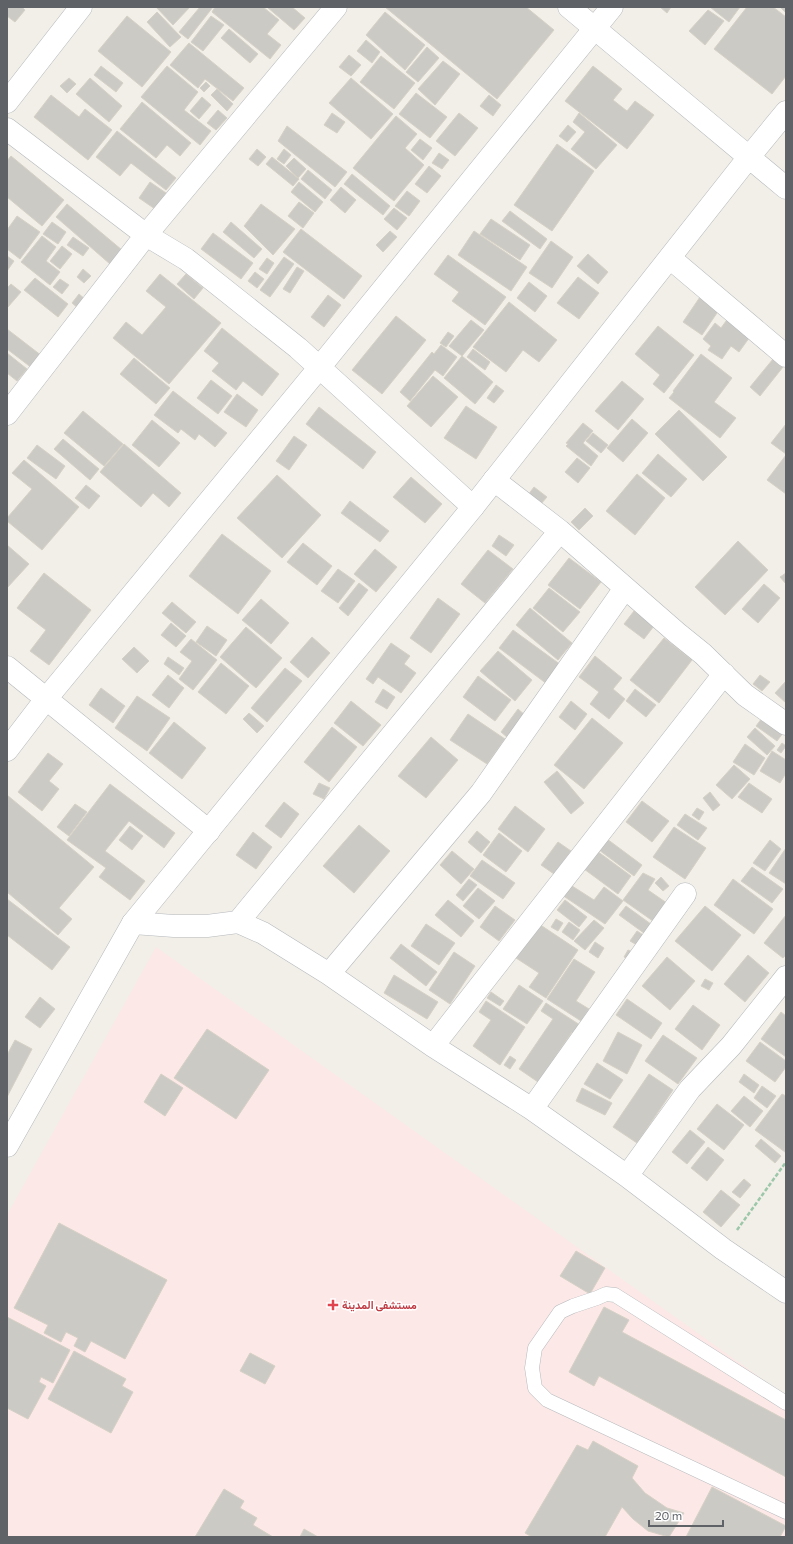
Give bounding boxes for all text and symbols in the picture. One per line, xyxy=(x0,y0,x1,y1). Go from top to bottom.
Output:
place label: مستشفى المدينة xyxy=(342,1298,417,1312)
marker: مستشفى المدينة xyxy=(327,1299,339,1311)
scale bar xyxy=(649,1502,723,1528)
text: 20 m xyxy=(655,1508,682,1522)

